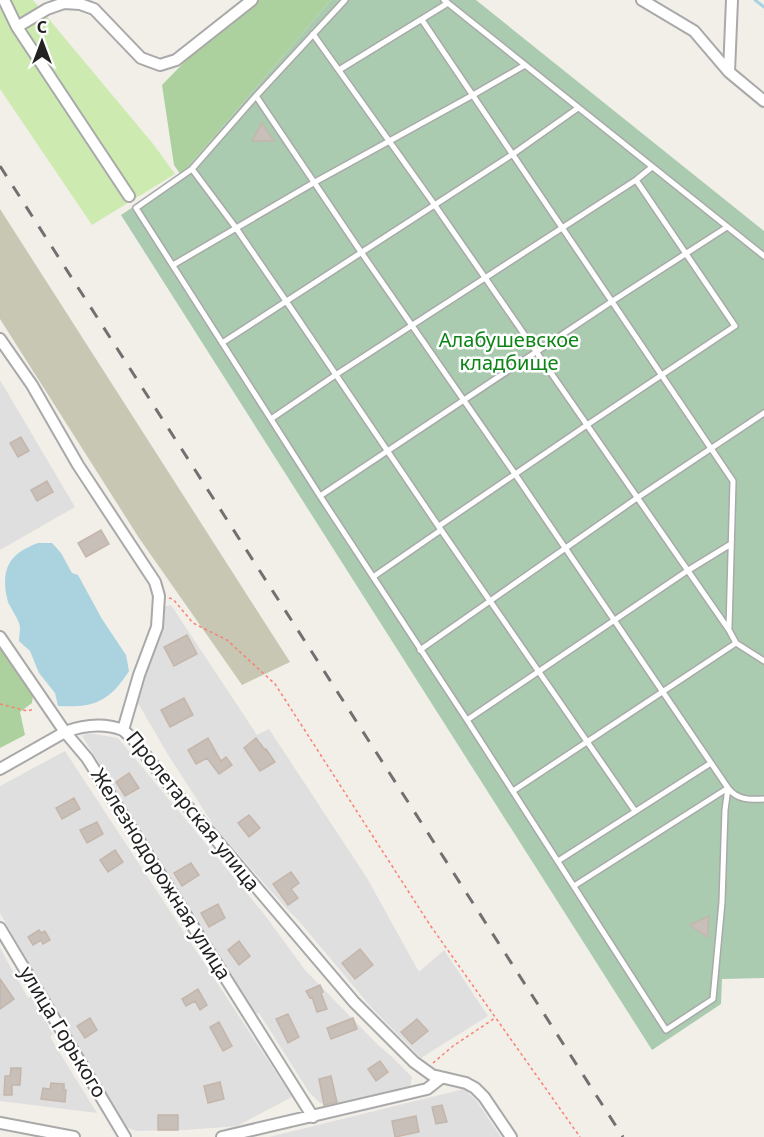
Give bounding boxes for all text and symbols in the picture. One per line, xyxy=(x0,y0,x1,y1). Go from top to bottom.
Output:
north arrow xyxy=(12,12,72,72)
text: С xyxy=(37,16,47,38)
park label: Алабушевское кладбище xyxy=(439,326,579,376)
street label: Пролетарская улица xyxy=(120,725,266,896)
street label: Железнодорожная улица xyxy=(85,763,238,985)
street label: улица Горького xyxy=(14,961,113,1102)

